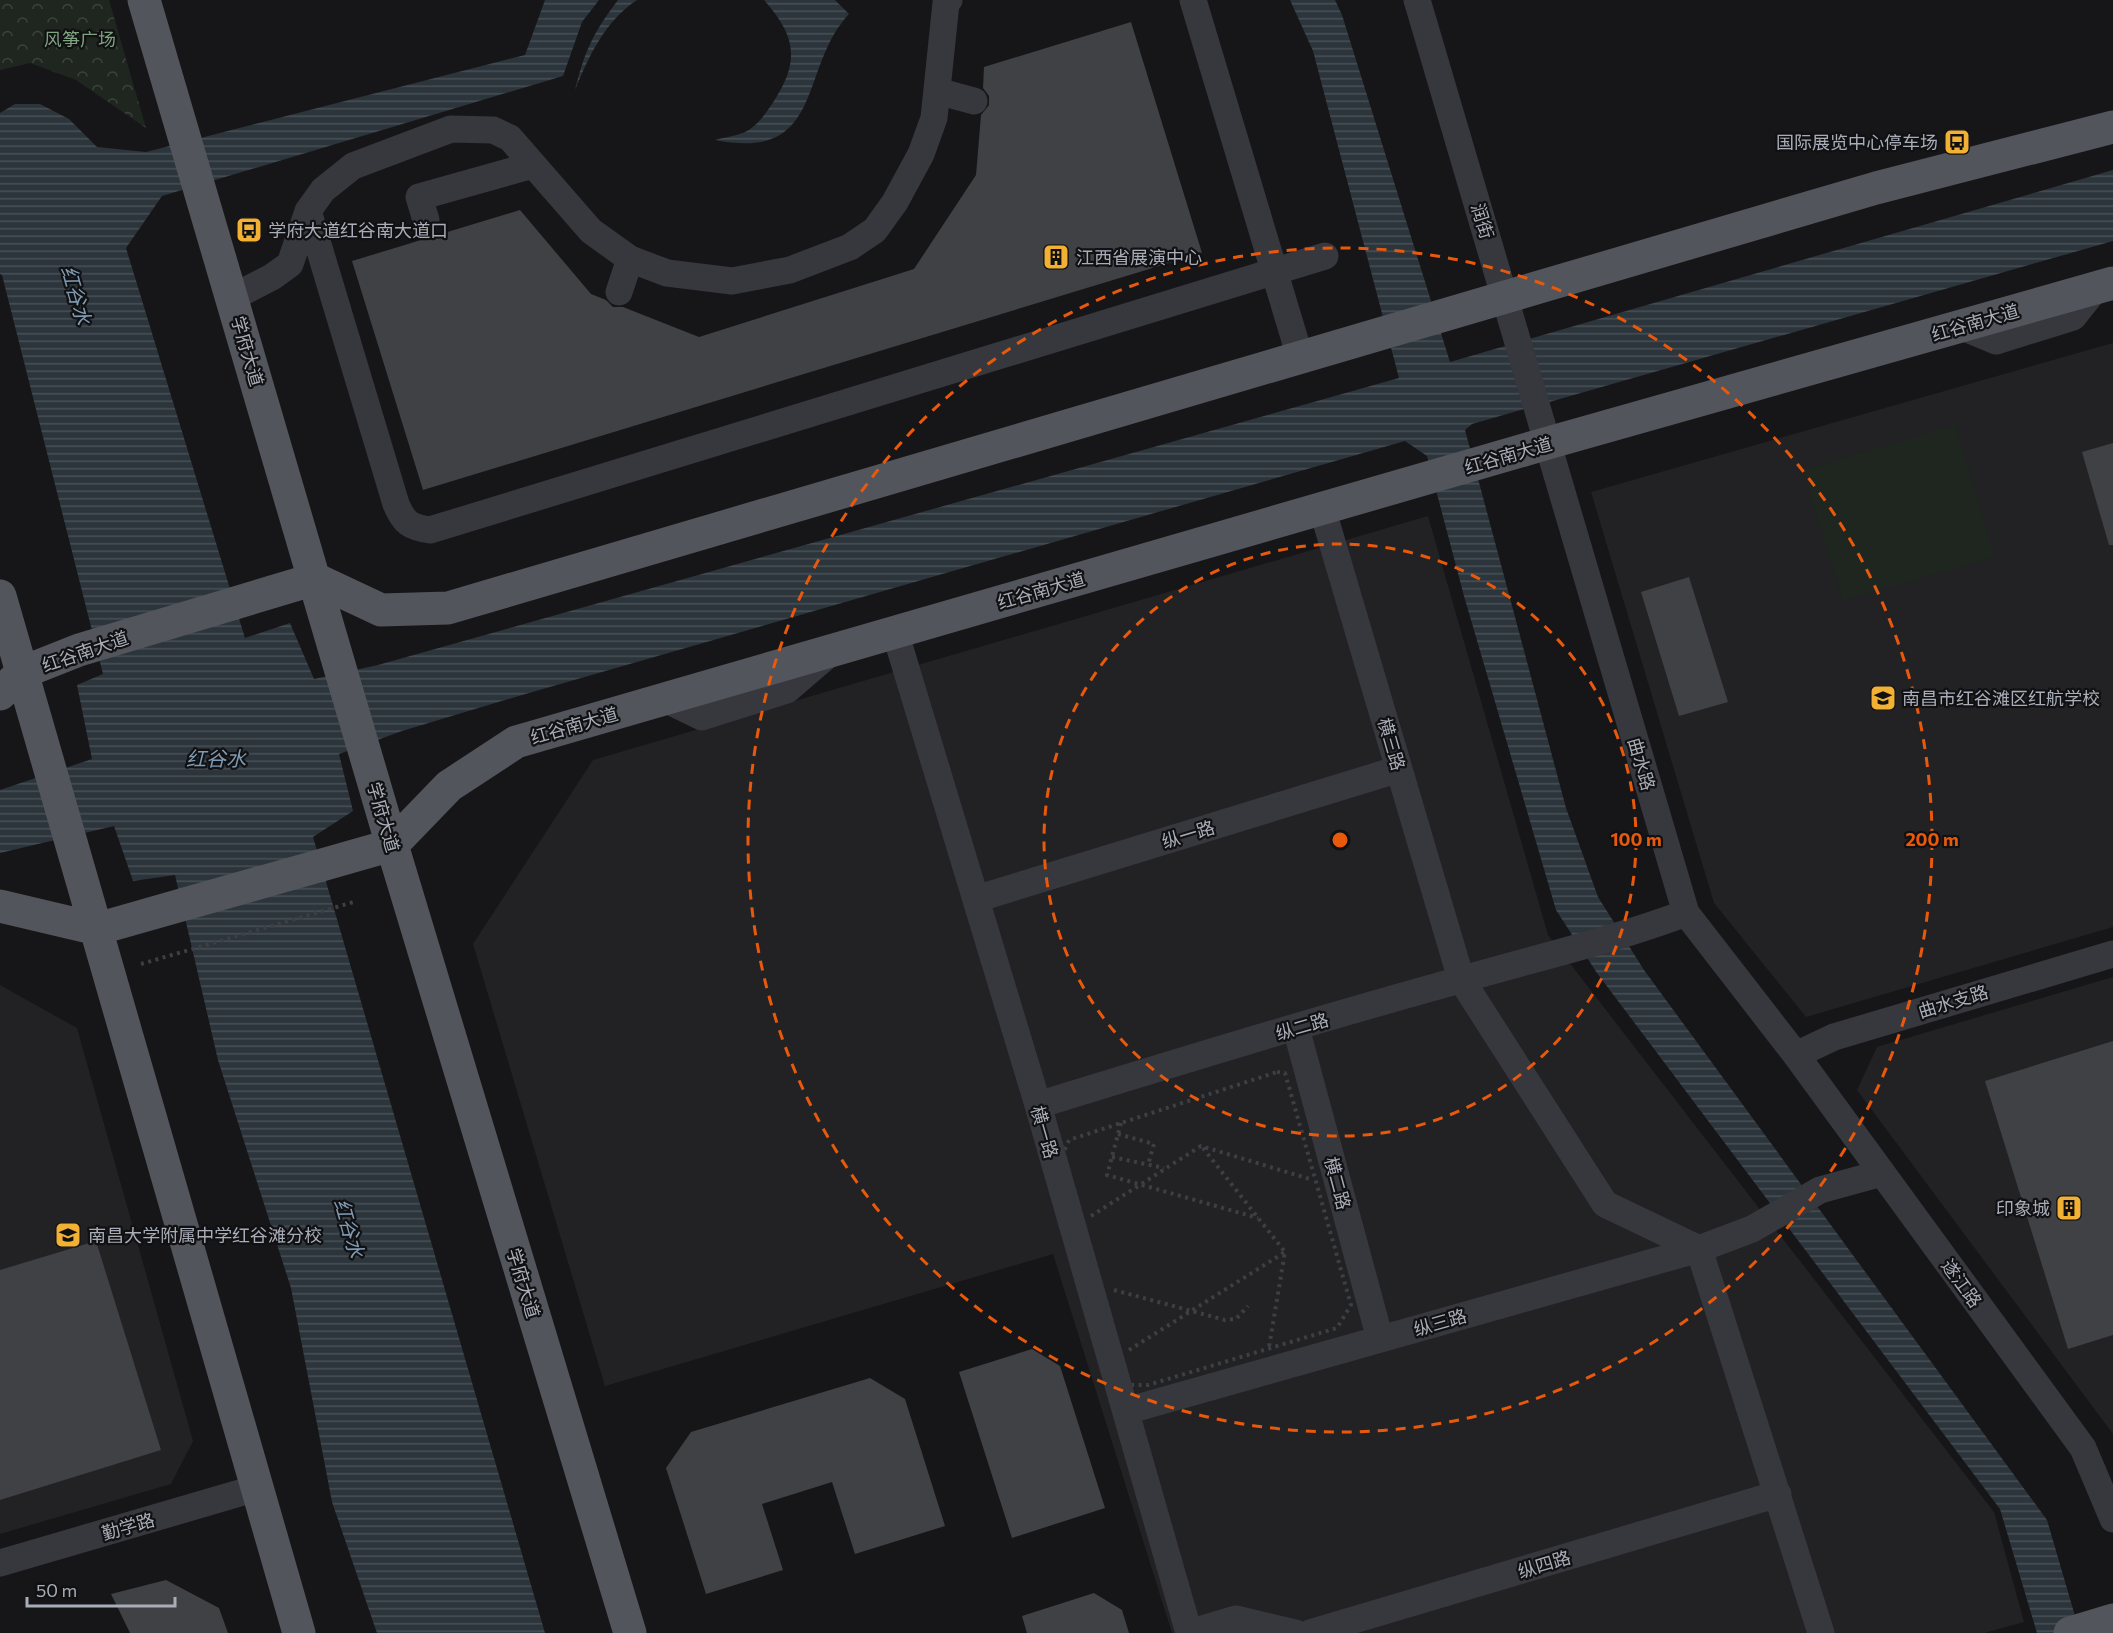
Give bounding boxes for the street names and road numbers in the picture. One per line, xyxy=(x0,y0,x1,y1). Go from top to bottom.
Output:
street label: 润街 xyxy=(1467,201,1499,241)
street label: 红谷南大道 xyxy=(1929,299,2021,345)
street label: 学府大道 xyxy=(228,313,268,389)
street label: 红谷南大道 xyxy=(1462,432,1554,478)
street label: 红谷南大道 xyxy=(995,567,1087,613)
street label: 红谷南大道 xyxy=(39,626,131,676)
street label: 红谷南大道 xyxy=(528,702,620,748)
street label: 横三路 xyxy=(1374,715,1410,773)
street label: 曲水路 xyxy=(1624,735,1660,793)
street label: 学府大道 xyxy=(364,779,404,855)
street label: 纵一路 xyxy=(1159,816,1217,852)
street label: 曲水支路 xyxy=(1915,980,1991,1022)
street label: 纵二路 xyxy=(1273,1008,1331,1044)
street label: 横一路 xyxy=(1027,1103,1063,1161)
street label: 横二路 xyxy=(1320,1154,1356,1212)
street label: 学府大道 xyxy=(503,1245,545,1321)
street label: 遂江路 xyxy=(1937,1255,1987,1311)
street label: 纵三路 xyxy=(1411,1304,1469,1340)
street label: 勤学路 xyxy=(99,1508,157,1544)
street label: 纵四路 xyxy=(1515,1546,1573,1582)

